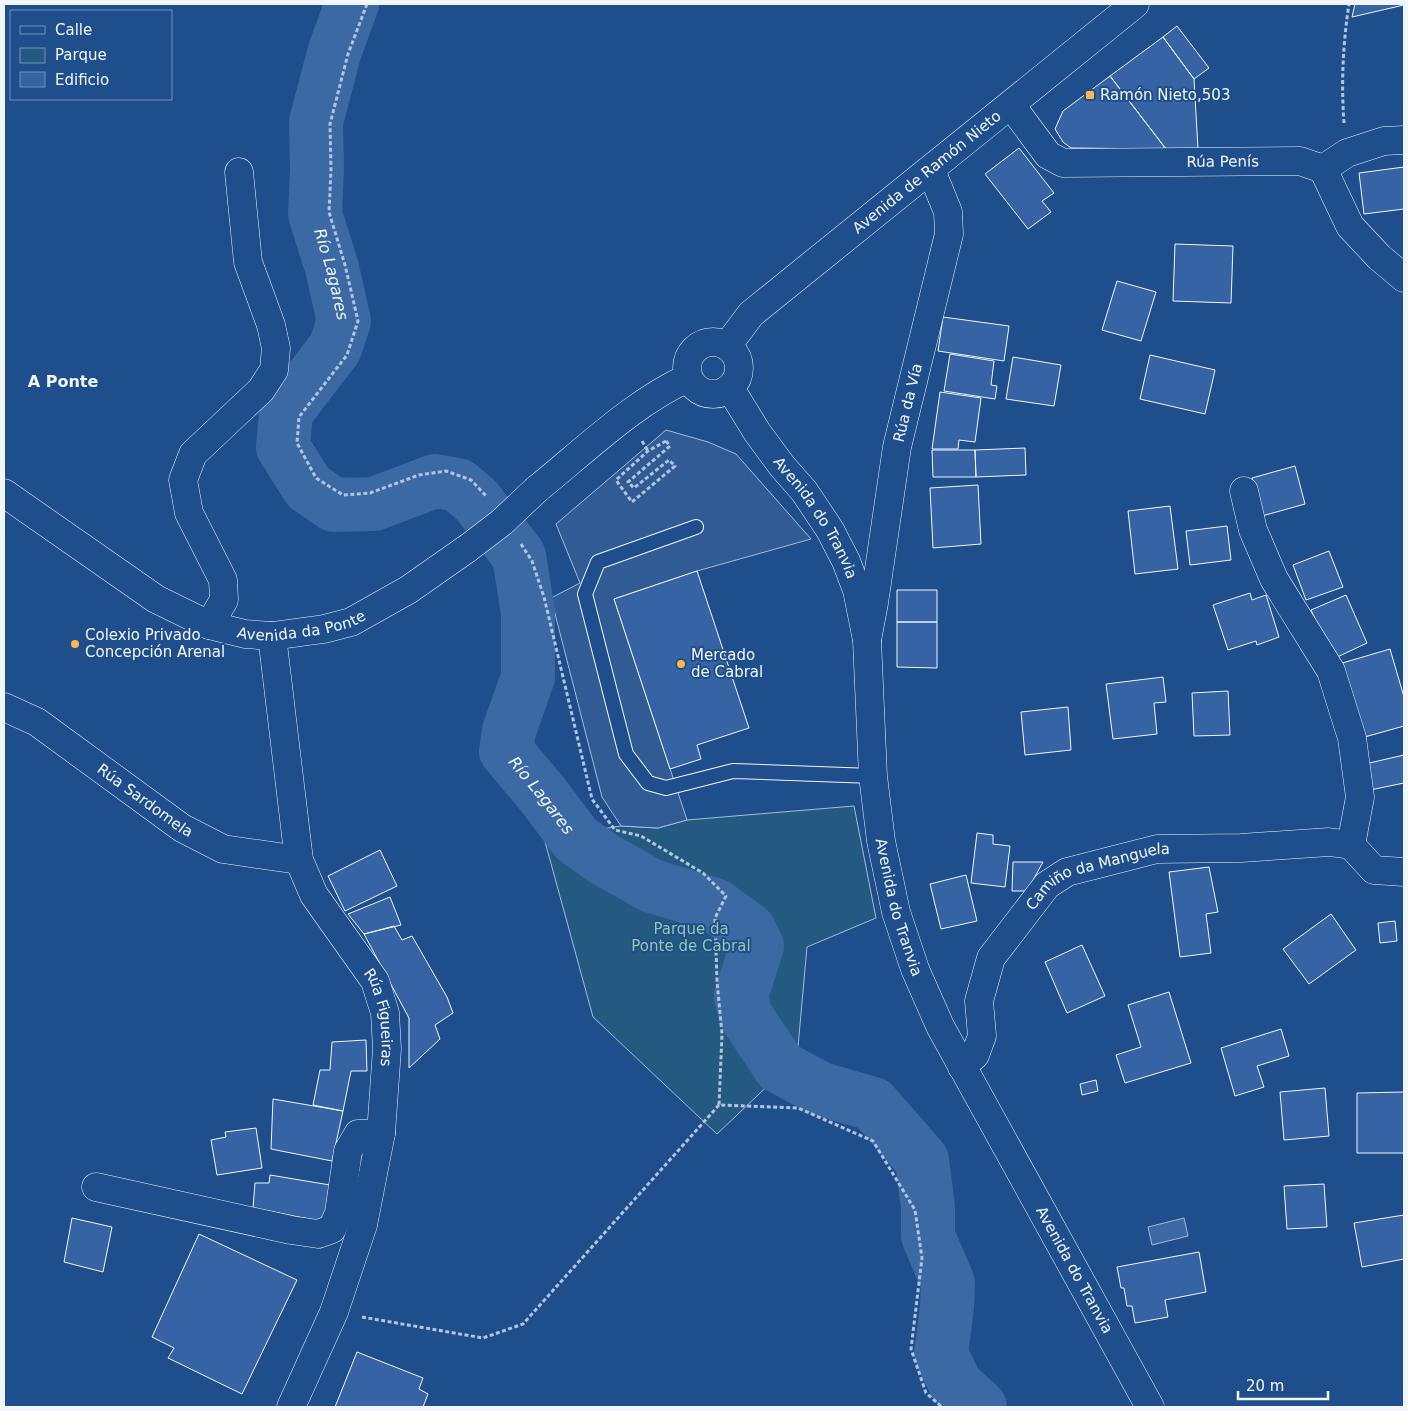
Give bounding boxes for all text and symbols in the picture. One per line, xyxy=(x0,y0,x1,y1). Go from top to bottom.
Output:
legend xyxy=(10,10,172,100)
text: Calle xyxy=(55,21,92,39)
text: Parque xyxy=(55,46,107,64)
text: Edificio xyxy=(55,71,109,89)
place label: Ramón Nieto,503 xyxy=(1100,86,1230,104)
marker: Ramón Nieto,503 xyxy=(1084,89,1096,101)
street label: Avenida de Ramón Nieto xyxy=(849,107,1005,237)
street label: Rúa Penís xyxy=(1186,152,1259,171)
water label: Río Lagares xyxy=(311,226,353,322)
street label: Rúa da Vía xyxy=(890,361,926,444)
district label: A Ponte xyxy=(28,372,98,391)
street label: Avenida do Tranvia xyxy=(769,453,861,581)
street label: Avenida da Ponte xyxy=(235,607,369,645)
place label: Colexio Privado Concepción Arenal xyxy=(85,626,225,661)
marker: Colexio Privado Concepción Arenal xyxy=(69,638,81,650)
place label: Mercado de Cabral xyxy=(691,646,763,681)
marker: Mercado de Cabral xyxy=(675,658,687,670)
water label: Río Lagares xyxy=(505,752,578,838)
street label: Rúa Sardomela xyxy=(94,760,196,841)
street label: Avenida do Tranvia xyxy=(872,837,926,979)
street label: Camiño da Manguela xyxy=(1022,840,1170,914)
park label: Parque da Ponte de Cabral xyxy=(631,920,751,955)
street label: Rúa Figueiras xyxy=(360,965,396,1067)
street label: Avenida do Tranvia xyxy=(1032,1203,1117,1337)
scale bar xyxy=(1238,1368,1328,1400)
text: 20 m xyxy=(1246,1377,1284,1395)

